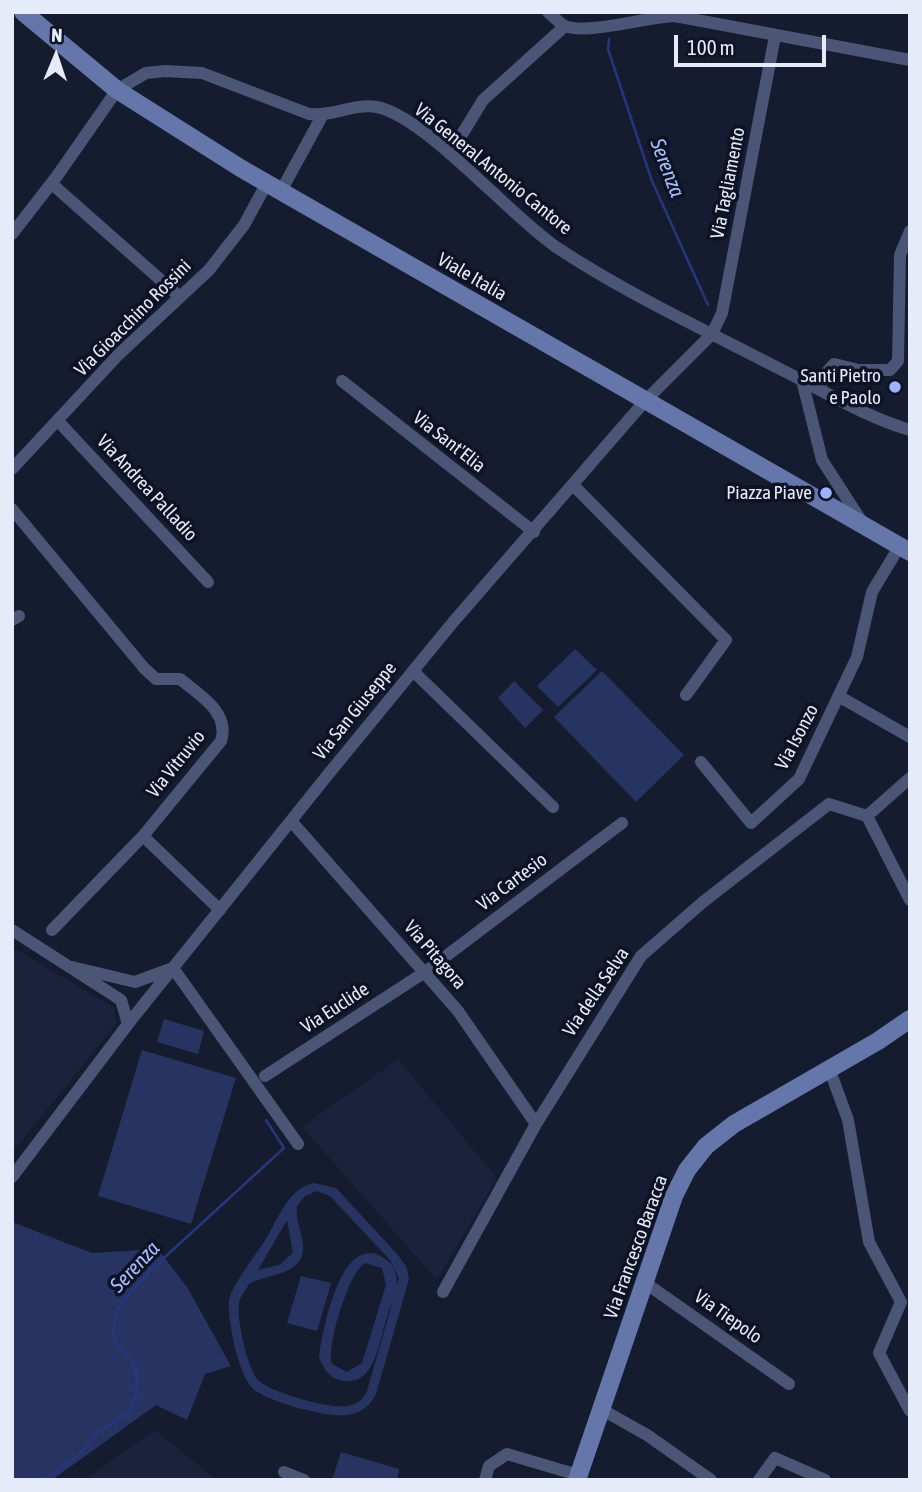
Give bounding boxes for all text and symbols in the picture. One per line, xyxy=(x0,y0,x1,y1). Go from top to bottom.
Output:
north arrow xyxy=(21,21,91,91)
scale bar xyxy=(677,21,829,65)
text: N xyxy=(51,24,63,46)
text: 100 m xyxy=(687,35,735,59)
street label: Via General Antonio Cantore xyxy=(410,98,576,240)
street label: Via Tagliamento xyxy=(706,125,750,241)
water label: Serenza xyxy=(644,135,690,201)
street label: Viale Italia xyxy=(433,248,511,306)
street label: Via Gioacchino Rossini xyxy=(70,255,196,381)
place label: Santi Pietro e Paolo xyxy=(801,365,881,409)
marker: Santi Pietro e Paolo xyxy=(887,379,903,395)
street label: Via Sant'Elia xyxy=(408,407,490,477)
street label: Via Andrea Palladio xyxy=(92,430,202,546)
place label: Piazza Piave xyxy=(726,482,812,504)
marker: Piazza Piave xyxy=(818,485,834,501)
street label: Via San Giuseppe xyxy=(309,657,401,765)
street label: Via Isonzo xyxy=(770,701,824,773)
street label: Via Vitruvio xyxy=(142,726,210,802)
street label: Via Cartesio xyxy=(472,848,552,916)
street label: Via Pitagora xyxy=(399,916,471,994)
street label: Via della Selva xyxy=(558,943,634,1041)
street label: Via Euclide xyxy=(297,978,373,1038)
street label: Via Francesco Baracca xyxy=(599,1172,673,1322)
water label: Serenza xyxy=(105,1236,165,1298)
street label: Via Tiepolo xyxy=(690,1285,766,1349)

